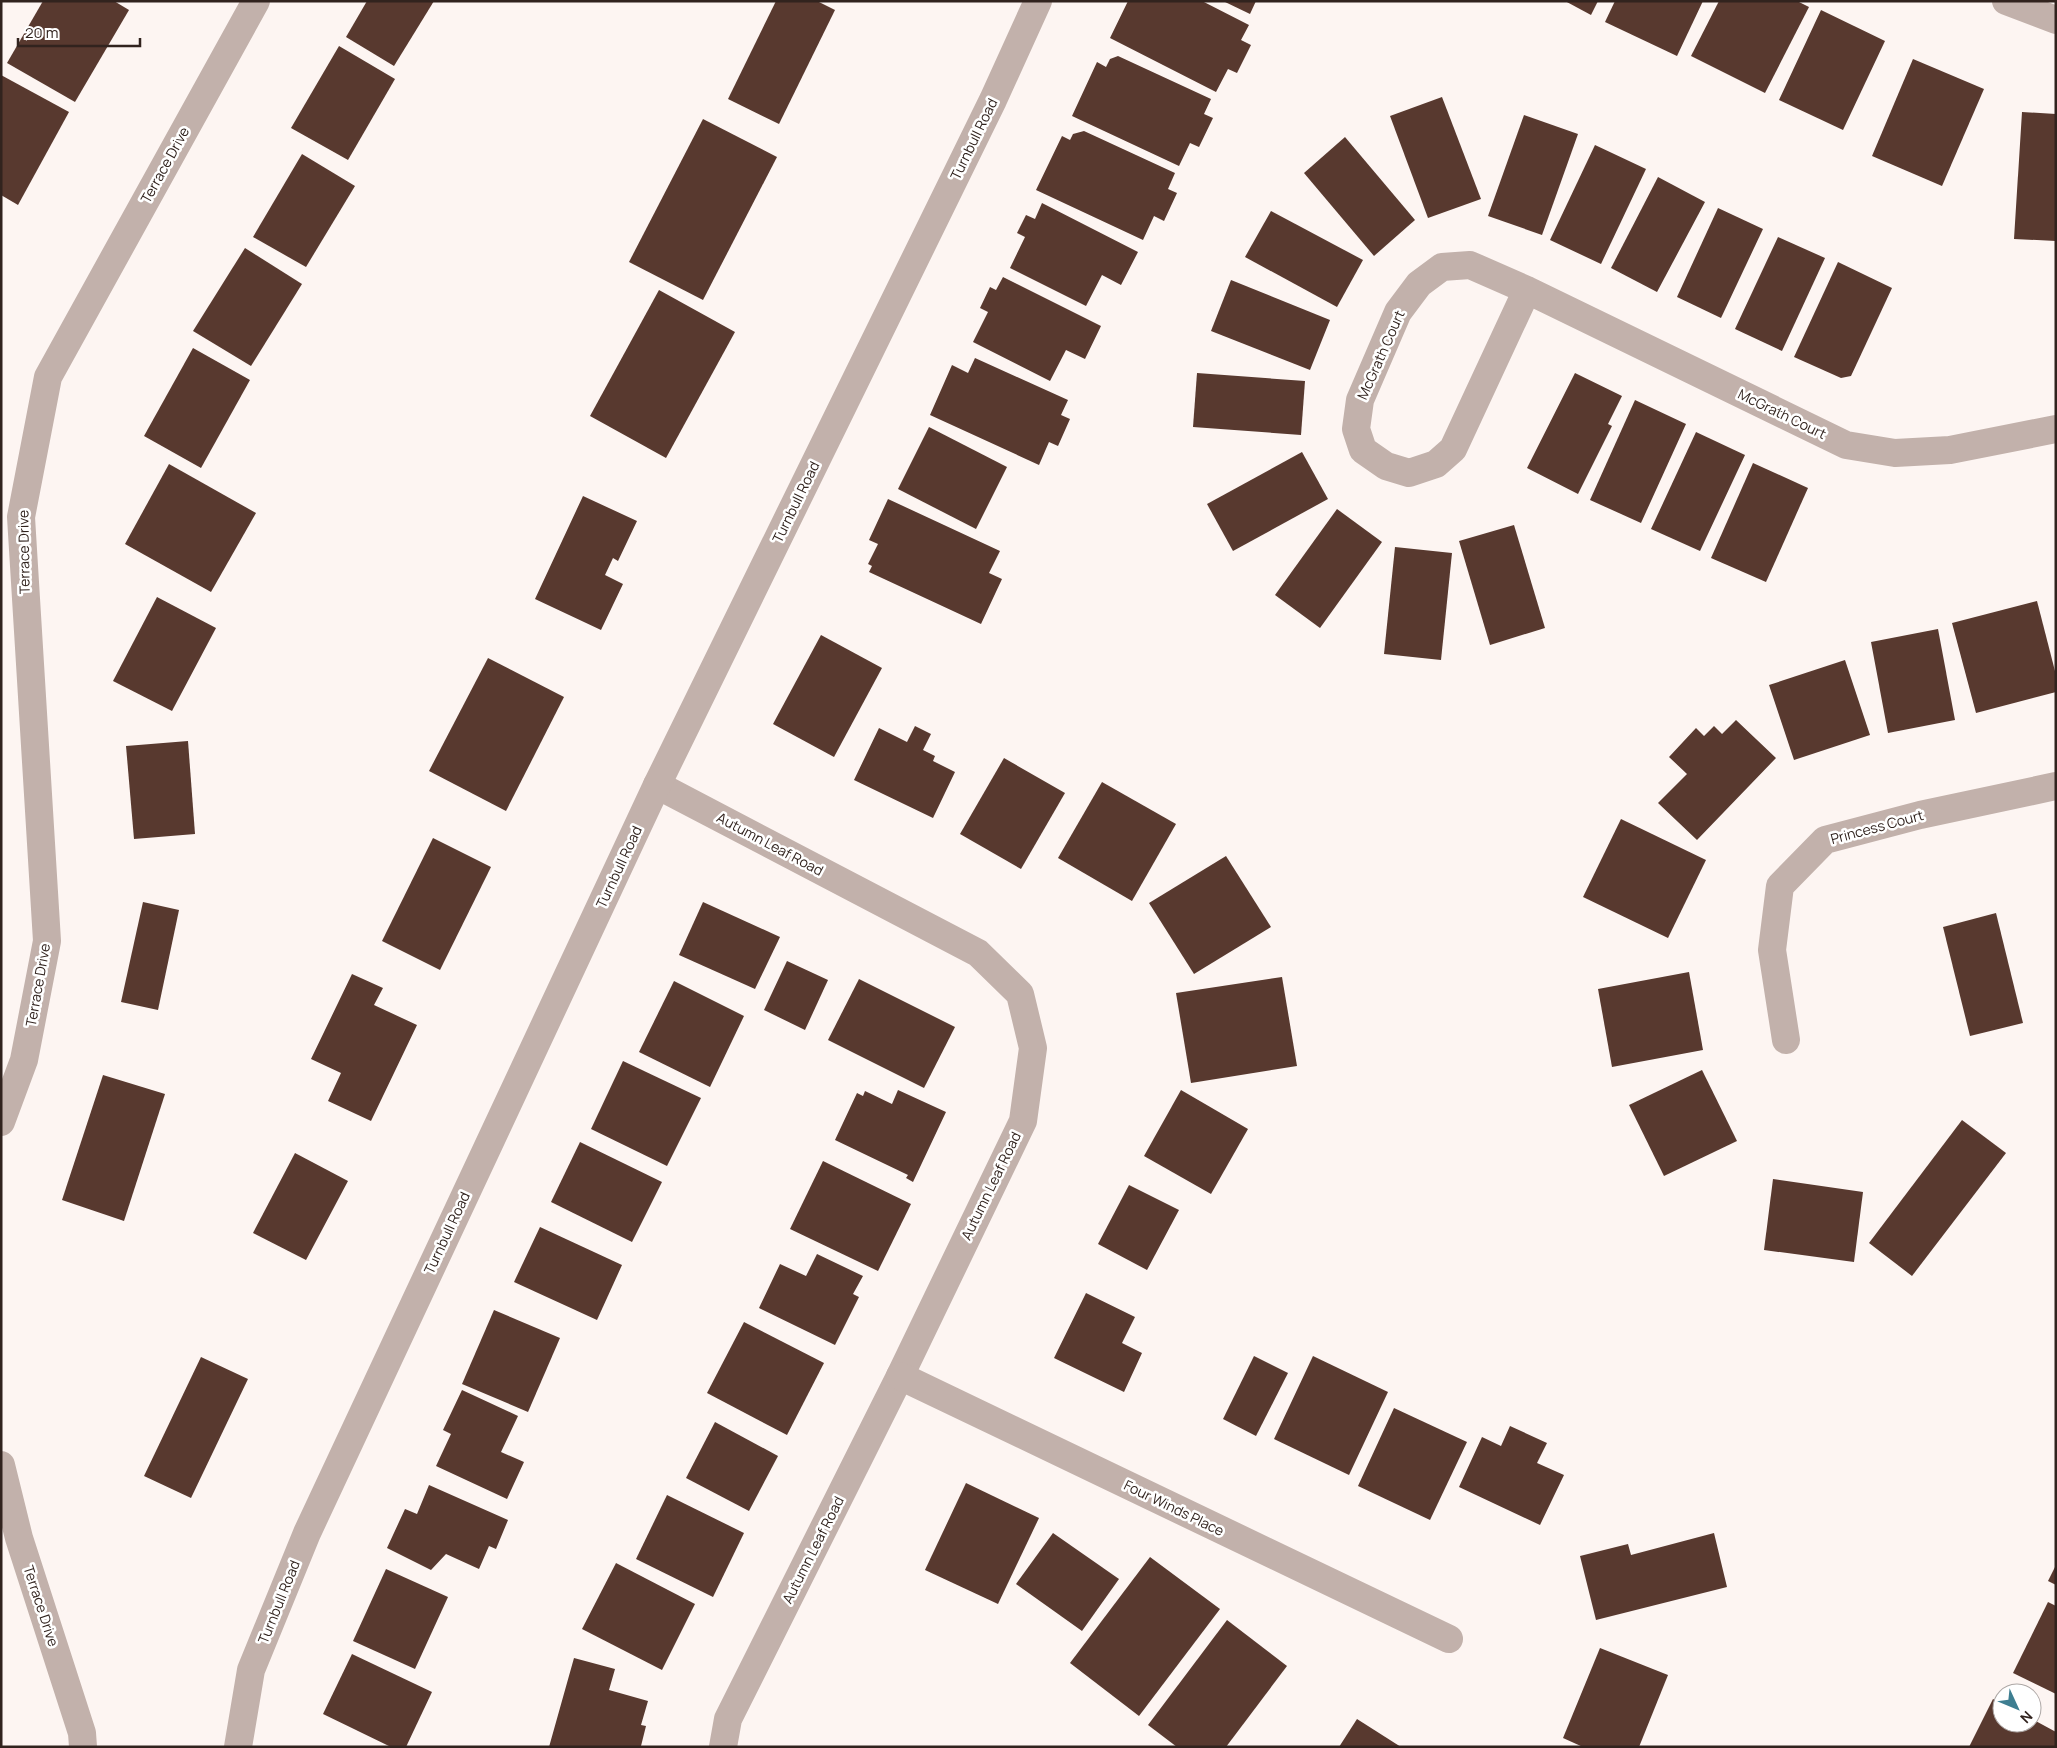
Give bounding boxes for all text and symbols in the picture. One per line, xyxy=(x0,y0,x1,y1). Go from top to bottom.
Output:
scale bar xyxy=(18,15,140,47)
text: 20 m xyxy=(25,22,58,43)
street label: Turnbull Road xyxy=(946,95,1001,183)
street label: Terrace Drive xyxy=(136,123,193,206)
street label: McGrath Court xyxy=(1352,307,1409,402)
street label: McGrath Court xyxy=(1735,384,1830,443)
street label: Turnbull Road xyxy=(768,458,823,546)
street label: Terrace Drive xyxy=(13,510,34,594)
street label: Princess Court xyxy=(1828,805,1926,848)
street label: Autumn Leaf Road xyxy=(714,807,827,880)
street label: Turnbull Road xyxy=(591,823,646,911)
street label: Terrace Drive xyxy=(21,942,54,1028)
street label: Autumn Leaf Road xyxy=(956,1129,1025,1243)
street label: Turnbull Road xyxy=(419,1189,474,1277)
street label: Four Winds Place xyxy=(1121,1475,1228,1540)
street label: Autumn Leaf Road xyxy=(777,1493,848,1607)
street label: Turnbull Road xyxy=(253,1557,304,1646)
street label: Terrace Drive xyxy=(19,1563,64,1649)
north arrow xyxy=(1992,1683,2042,1733)
text: N xyxy=(2016,1707,2037,1728)

